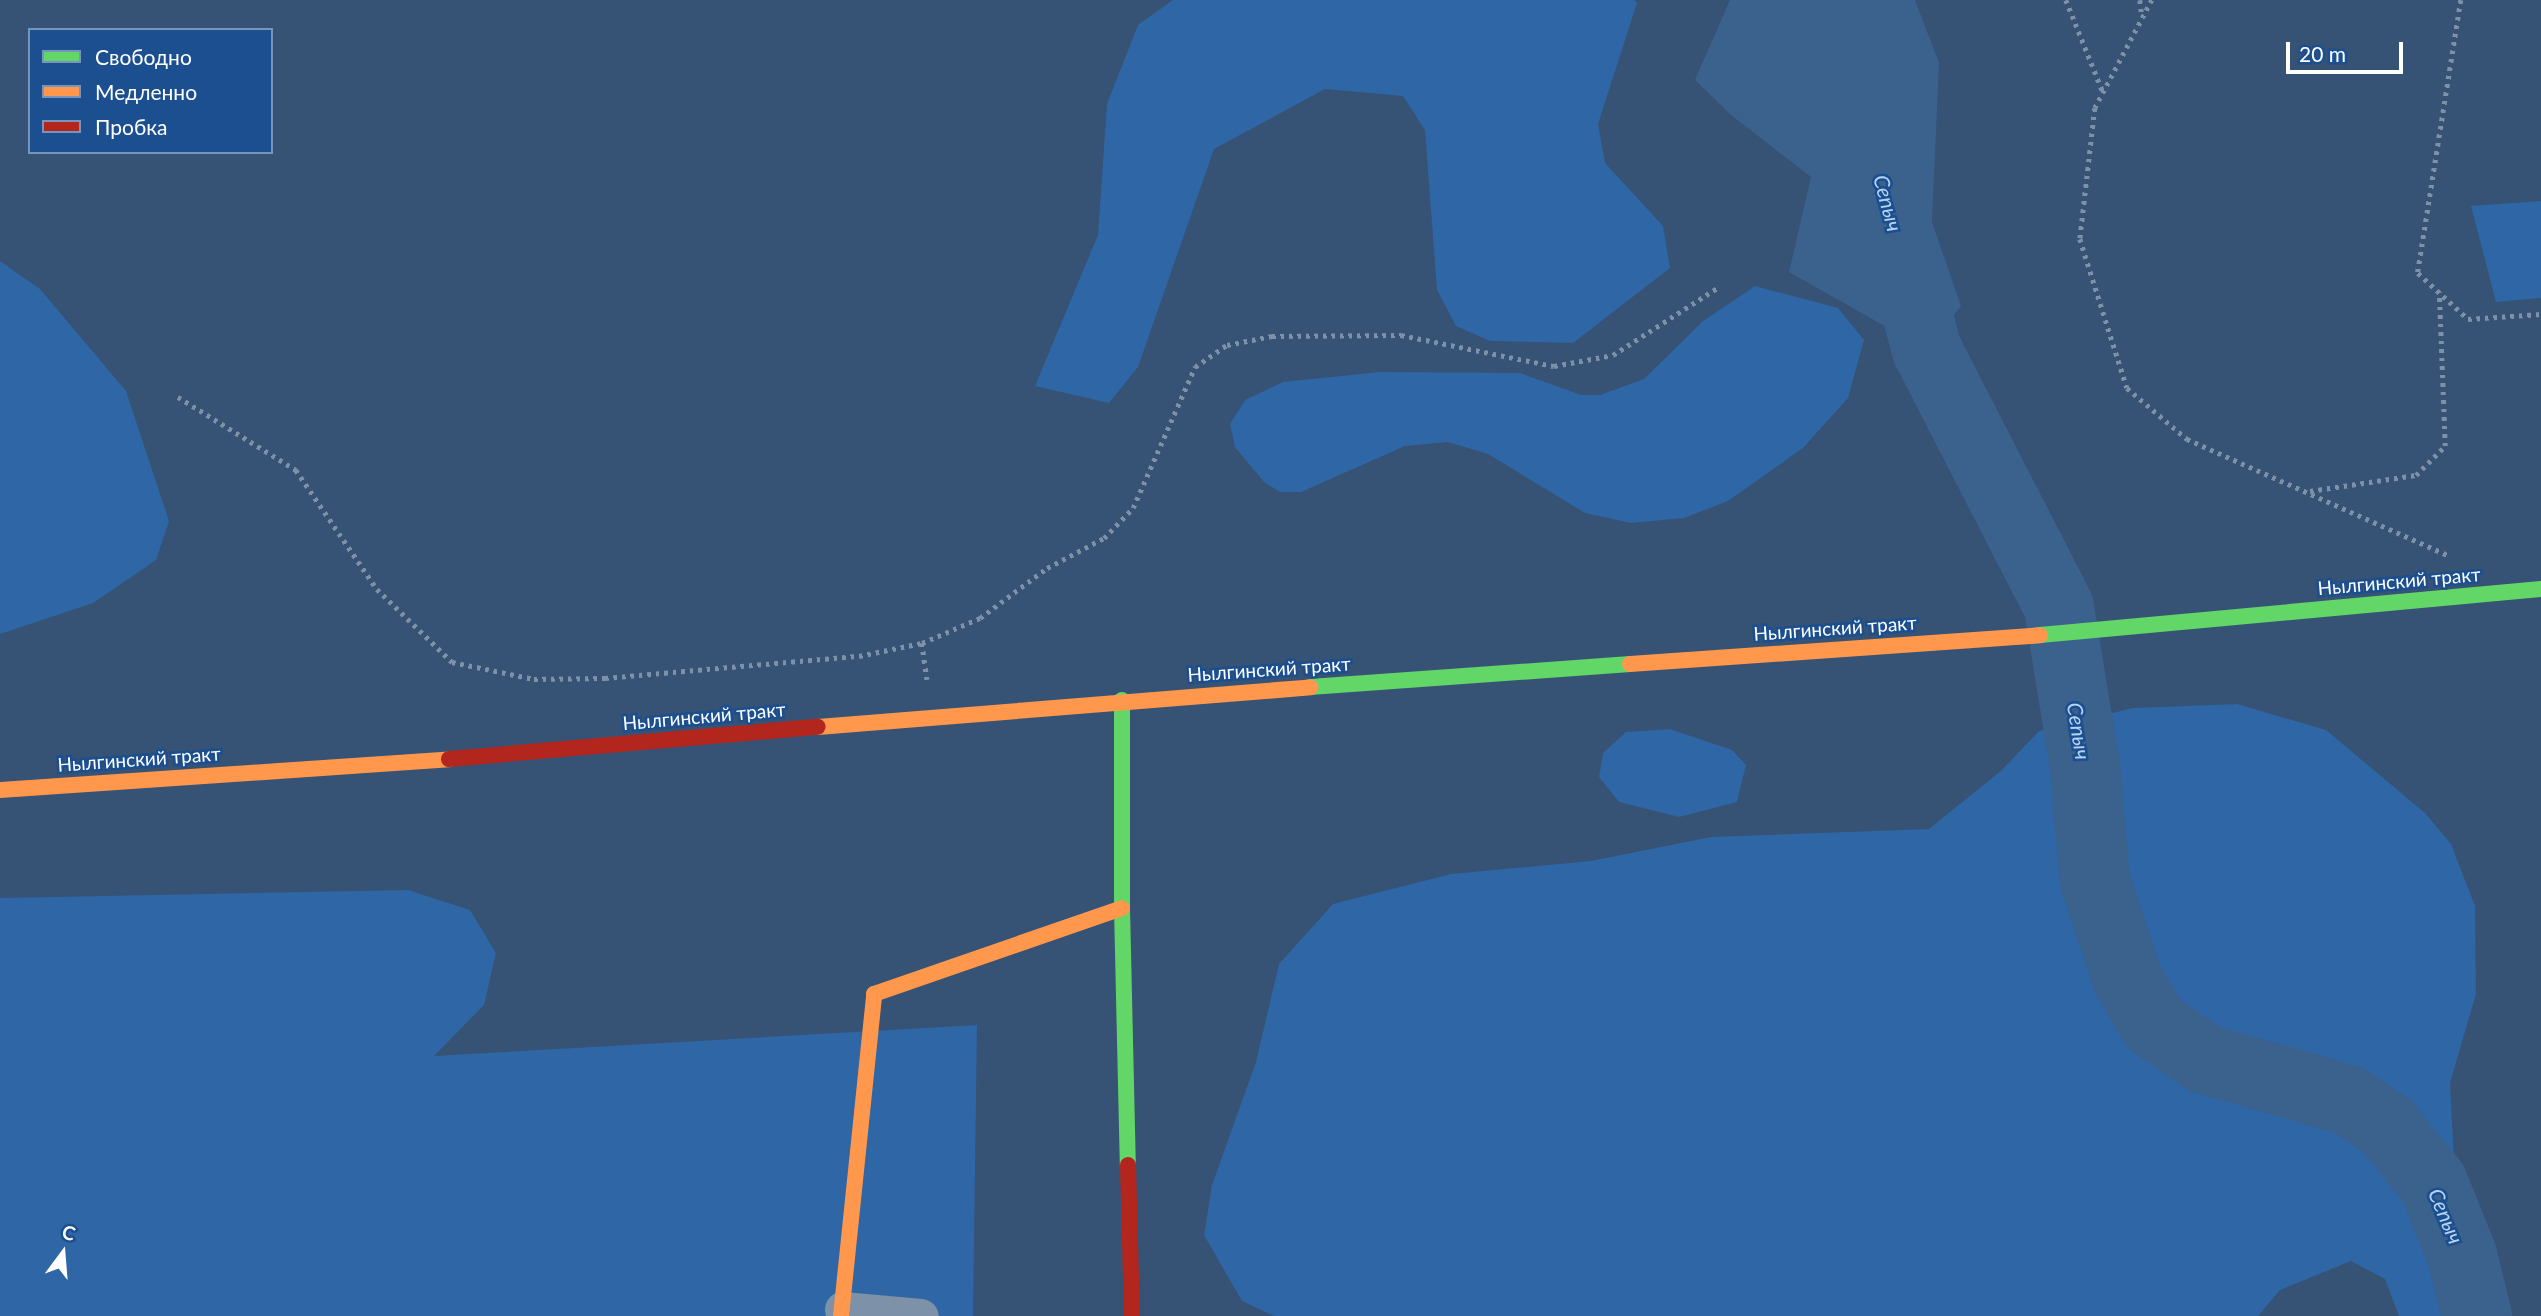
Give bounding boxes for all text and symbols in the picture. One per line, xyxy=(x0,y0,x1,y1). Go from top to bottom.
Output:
legend xyxy=(28,28,273,154)
scale bar xyxy=(2289,28,2406,72)
text: 20 m xyxy=(2299,41,2346,66)
text: Свободно xyxy=(95,44,192,69)
text: Медленно xyxy=(95,79,197,104)
text: Пробка xyxy=(95,114,168,139)
water label: Сепыч xyxy=(1868,172,1908,234)
street label: Нылгинский тракт xyxy=(2317,563,2481,599)
street label: Нылгинский тракт xyxy=(1753,611,1917,645)
street label: Нылгинский тракт xyxy=(1187,652,1351,686)
street label: Нылгинский тракт xyxy=(622,698,786,734)
water label: Сепыч xyxy=(2062,701,2096,761)
street label: Нылгинский тракт xyxy=(57,742,221,776)
water label: Сепыч xyxy=(2423,1185,2469,1247)
north arrow xyxy=(28,1218,98,1288)
text: С xyxy=(60,1220,78,1245)

